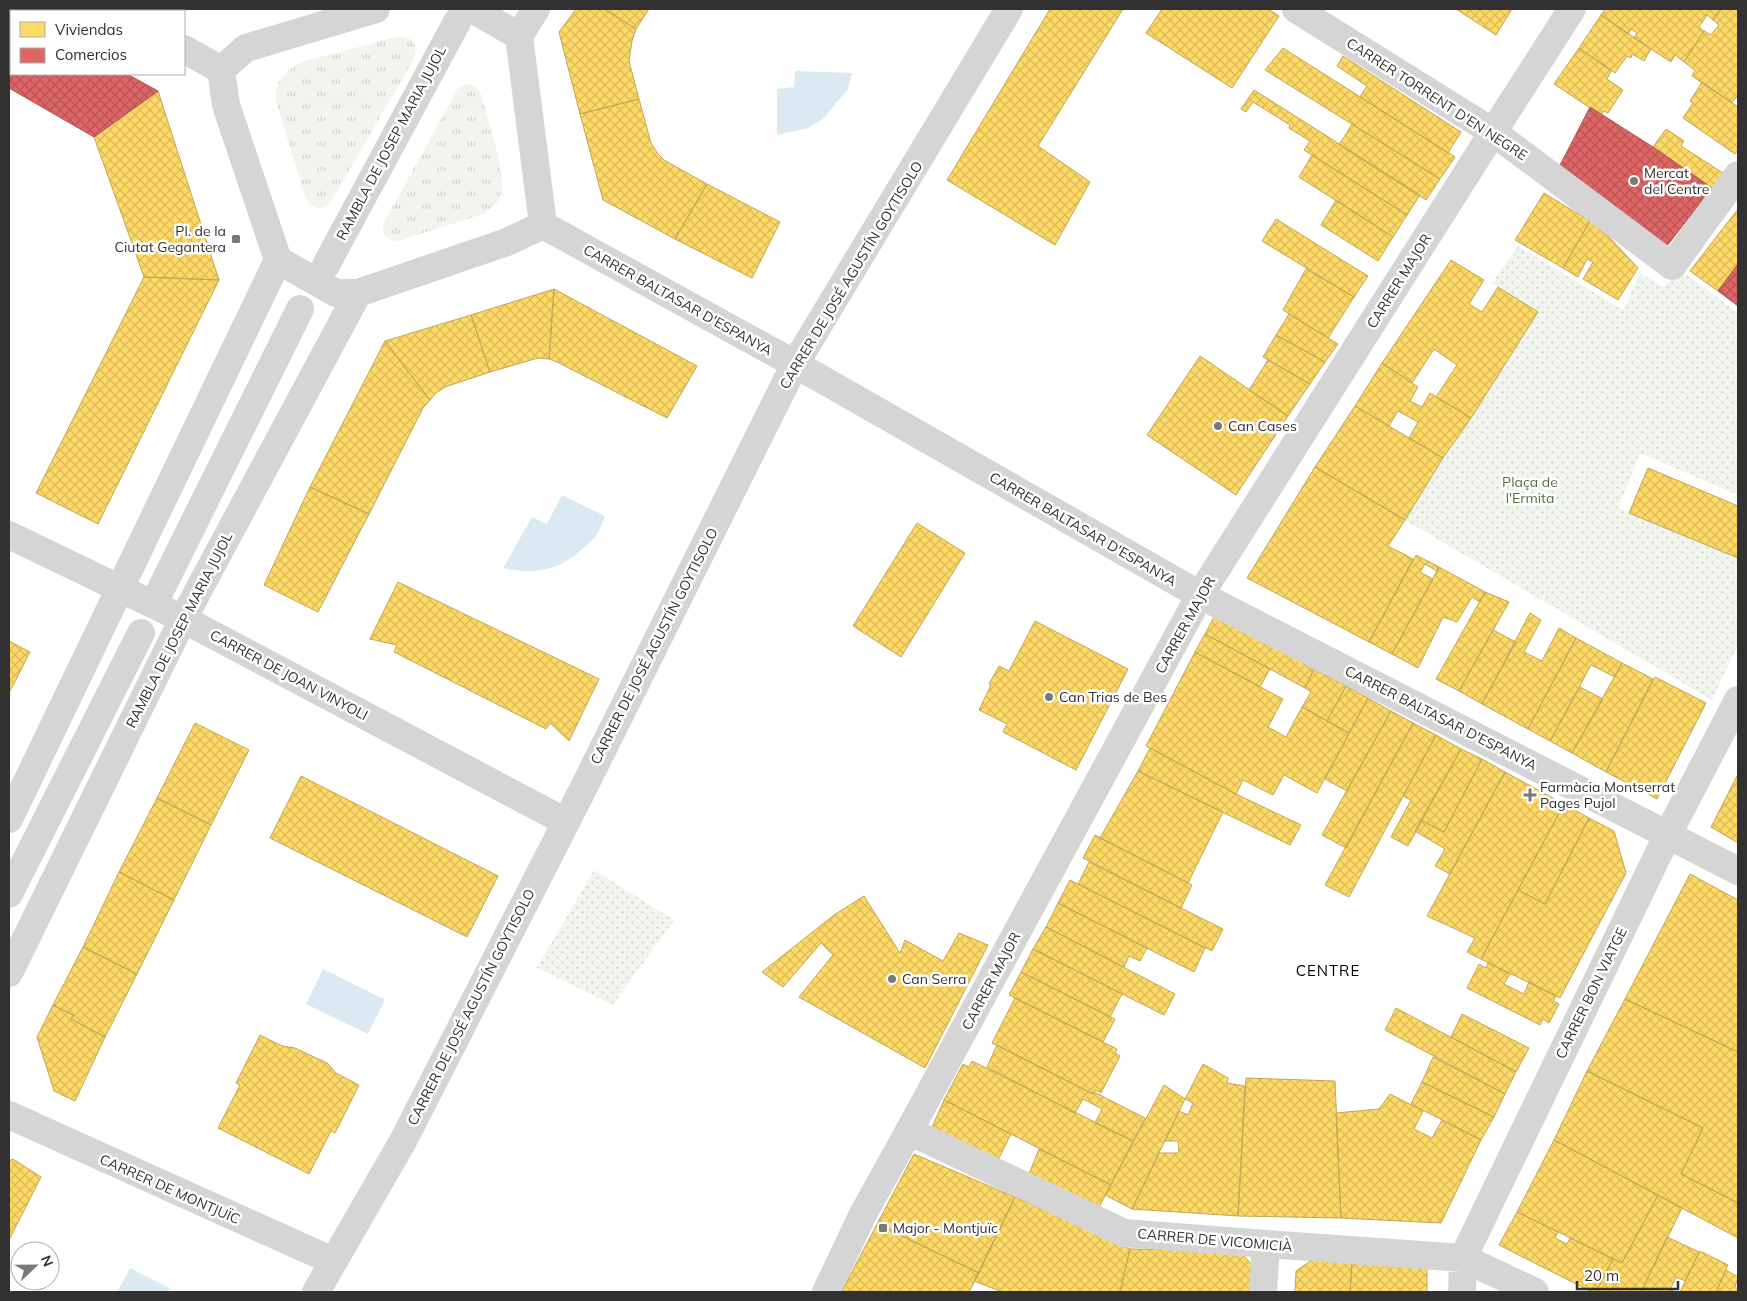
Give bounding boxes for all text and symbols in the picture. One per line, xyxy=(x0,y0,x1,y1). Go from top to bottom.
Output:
legend xyxy=(10,10,185,75)
text: Viviendas xyxy=(55,20,123,39)
street label: CARRER TORRENT D'EN NEGRE xyxy=(1343,34,1531,164)
street label: RAMBLA DE JOSEP MARIA JUJOL xyxy=(332,43,450,243)
text: Comercios xyxy=(55,45,127,64)
street label: CARRER DE JOSÉ AGUSTÍN GOYTISOLO xyxy=(776,158,926,392)
place label: Mercat del Centre xyxy=(1644,164,1709,198)
marker: Mercat del Centre xyxy=(1628,175,1640,187)
place label: Pl. de la Ciutat Gegantera xyxy=(114,222,226,256)
street label: CARRER MAJOR xyxy=(1363,230,1435,332)
marker: Pl. de la Ciutat Gegantera xyxy=(230,233,242,245)
street label: CARRER BALTASAR D'ESPANYA xyxy=(580,240,776,360)
place label: Can Cases xyxy=(1228,417,1297,435)
marker: Can Cases xyxy=(1212,420,1224,432)
street label: CARRER BALTASAR D'ESPANYA xyxy=(986,468,1180,590)
park label: Plaça de l'Ermita xyxy=(1502,473,1558,507)
street label: CARRER DE JOSÉ AGUSTÍN GOYTISOLO xyxy=(586,525,722,767)
street label: RAMBLA DE JOSEP MARIA JUJOL xyxy=(122,529,236,731)
street label: CARRER MAJOR xyxy=(1151,573,1219,677)
street label: CARRER DE JOAN VINYOLI xyxy=(207,626,371,724)
street label: CARRER BALTASAR D'ESPANYA xyxy=(1342,662,1541,775)
place label: Can Trias de Bes xyxy=(1059,688,1167,706)
marker: Can Trias de Bes xyxy=(1043,691,1055,703)
place label: Farmàcia Montserrat Pages Pujol xyxy=(1540,778,1675,812)
marker: Farmàcia Montserrat Pages Pujol xyxy=(1524,789,1536,801)
street label: CARRER DE JOSÉ AGUSTÍN GOYTISOLO xyxy=(403,886,539,1128)
street label: CARRER BON VIATGE xyxy=(1551,924,1631,1062)
street label: CARRER MAJOR xyxy=(958,929,1025,1033)
district label: CENTRE xyxy=(1296,961,1360,980)
place label: Can Serra xyxy=(902,970,966,988)
marker: Can Serra xyxy=(886,973,898,985)
street label: CARRER DE MONTJUÏC xyxy=(97,1150,243,1228)
place label: Major - Montjuïc xyxy=(893,1219,998,1237)
marker: Major - Montjuïc xyxy=(877,1222,889,1234)
street label: CARRER DE VICOMICIÀ xyxy=(1137,1224,1294,1256)
north arrow xyxy=(10,1241,60,1291)
text: N xyxy=(37,1253,57,1269)
scale bar xyxy=(1577,1258,1678,1290)
text: 20 m xyxy=(1584,1266,1619,1285)

